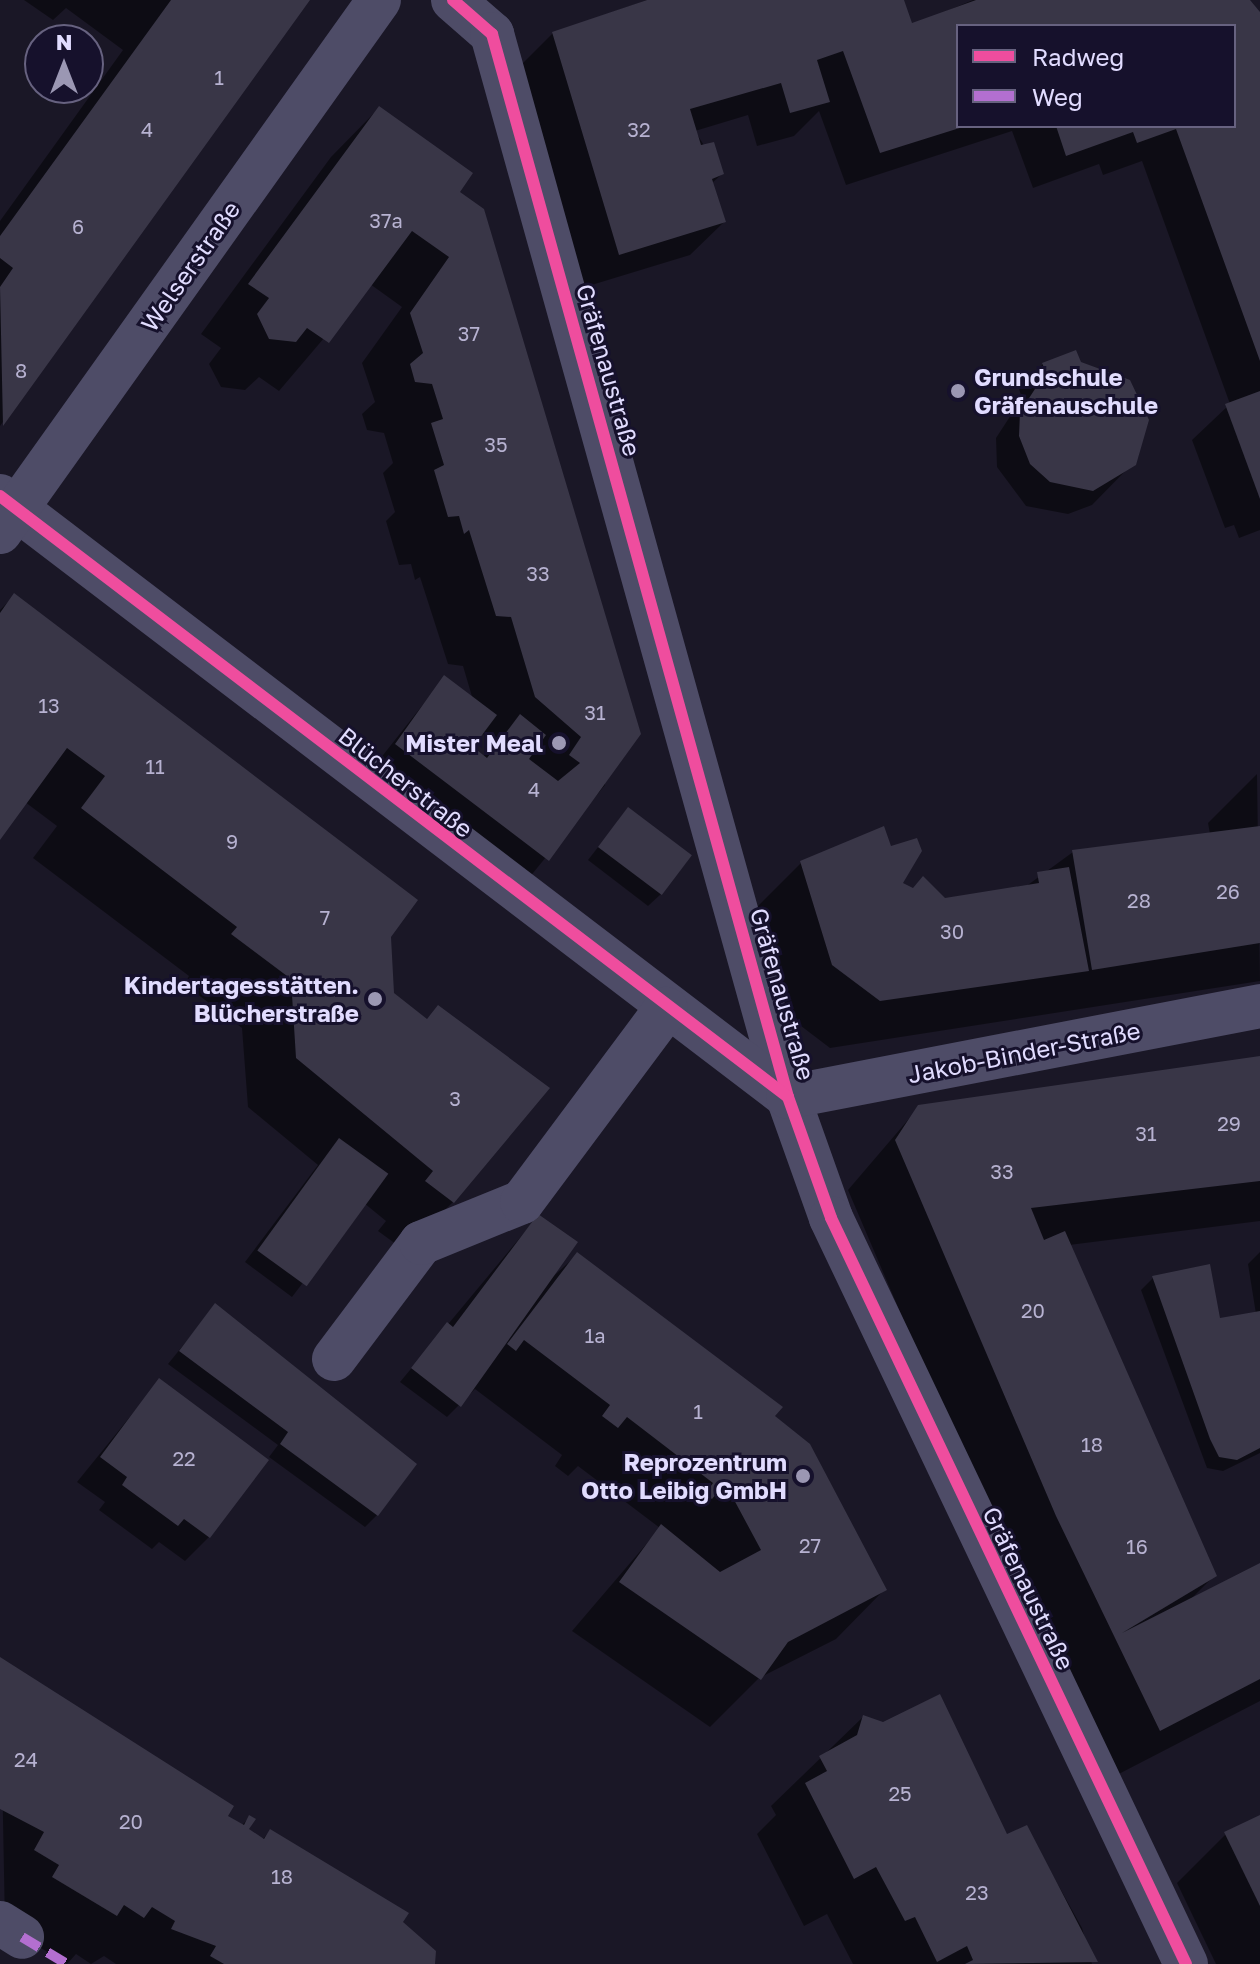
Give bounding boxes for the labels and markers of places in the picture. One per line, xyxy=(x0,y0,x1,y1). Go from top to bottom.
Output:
place label: Grundschule Gräfenauschule xyxy=(974,363,1158,419)
marker: Grundschule Gräfenauschule xyxy=(949,382,967,400)
place label: Mister Meal xyxy=(405,729,543,757)
marker: Mister Meal xyxy=(550,734,568,752)
place label: Kindertagesstätten. Blücherstraße xyxy=(124,971,359,1027)
marker: Kindertagesstätten. Blücherstraße xyxy=(366,990,384,1008)
place label: Reprozentrum Otto Leibig GmbH xyxy=(581,1448,787,1504)
marker: Reprozentrum Otto Leibig GmbH xyxy=(794,1467,812,1485)

